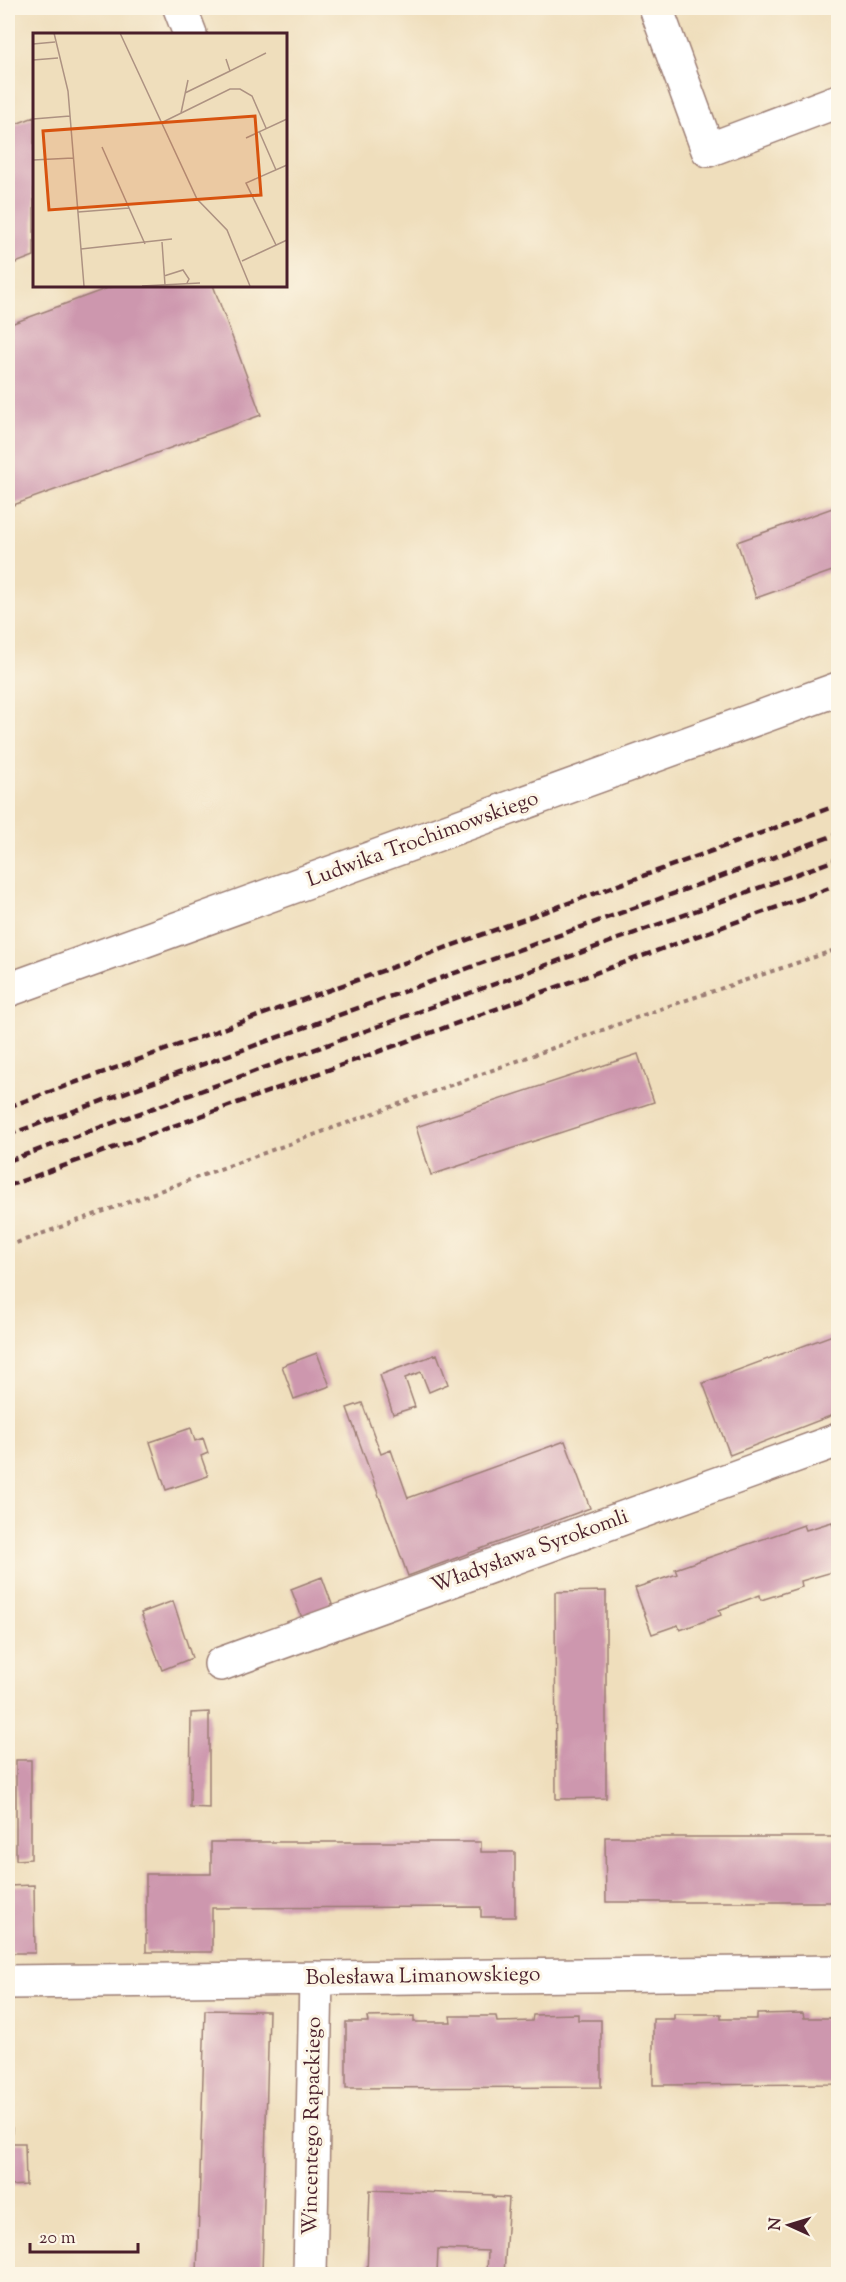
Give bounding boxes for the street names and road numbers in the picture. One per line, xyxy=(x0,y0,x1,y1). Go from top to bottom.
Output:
street label: Ludwika Trochimowskiego xyxy=(303,784,543,896)
street label: Władysława Syrokomli xyxy=(427,1502,633,1602)
street label: Bolesława Limanowskiego xyxy=(305,1960,541,1994)
street label: Wincentego Rapackiego xyxy=(296,2016,330,2236)

